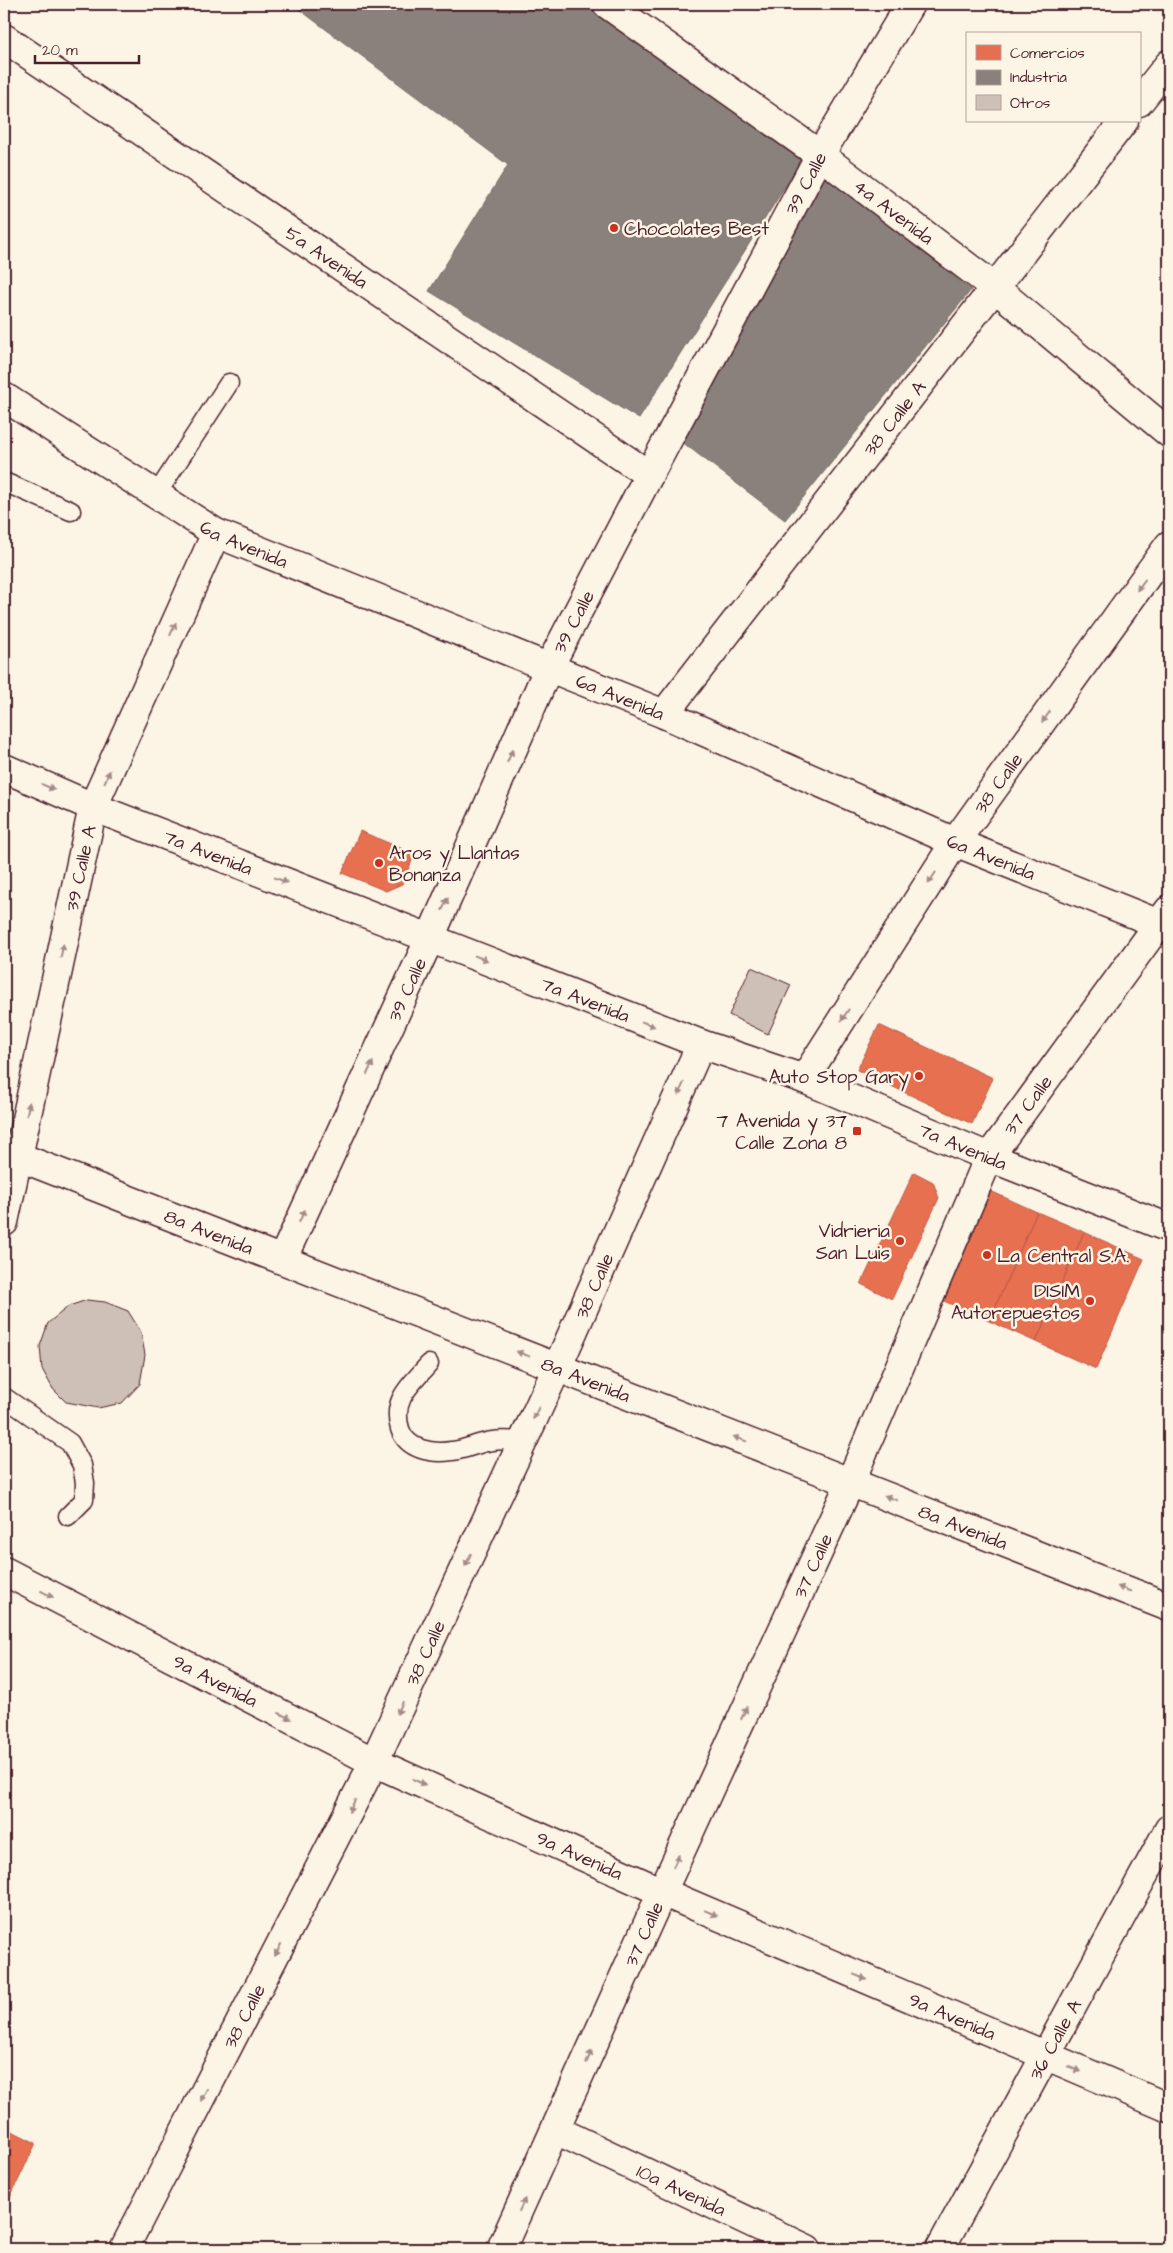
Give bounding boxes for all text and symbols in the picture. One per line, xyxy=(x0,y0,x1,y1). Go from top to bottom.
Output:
scale bar xyxy=(35,32,139,64)
legend xyxy=(966,32,1140,122)
text: 20 m xyxy=(42,40,78,61)
text: Comercios xyxy=(1010,43,1085,64)
text: Industria xyxy=(1010,67,1067,88)
text: Otros xyxy=(1010,93,1051,114)
street label: 39 Calle xyxy=(779,148,834,220)
street label: 4a Avenida xyxy=(847,173,939,252)
place label: Chocolates Best xyxy=(624,216,769,243)
street label: 5a Avenida xyxy=(279,220,373,296)
marker: Chocolates Best xyxy=(608,222,620,234)
street label: 38 Calle A xyxy=(857,375,933,462)
street label: 6a Avenida xyxy=(194,514,292,576)
one-way arrow xyxy=(1136,578,1146,592)
street label: 39 Calle xyxy=(547,586,602,658)
one-way arrow xyxy=(170,622,178,636)
street label: 6a Avenida xyxy=(571,668,668,728)
one-way arrow xyxy=(1041,710,1051,724)
street label: 38 Calle xyxy=(968,748,1030,820)
one-way arrow xyxy=(507,749,515,763)
one-way arrow xyxy=(103,770,111,784)
one-way arrow xyxy=(41,784,55,792)
street label: 39 Calle A xyxy=(59,823,104,914)
street label: 7a Avenida xyxy=(160,824,256,883)
street label: 6a Avenida xyxy=(942,828,1039,888)
place label: Aros y Llantas Bonanza xyxy=(389,840,520,889)
marker: Aros y Llantas Bonanza xyxy=(373,857,385,869)
one-way arrow xyxy=(928,872,937,885)
one-way arrow xyxy=(273,877,288,884)
one-way arrow xyxy=(442,897,450,911)
one-way arrow xyxy=(58,943,66,958)
street label: 39 Calle xyxy=(381,954,434,1026)
one-way arrow xyxy=(474,954,489,962)
street label: 7a Avenida xyxy=(537,971,634,1030)
one-way arrow xyxy=(840,1009,849,1022)
one-way arrow xyxy=(641,1021,656,1028)
one-way arrow xyxy=(367,1061,375,1075)
place label: Auto Stop Gary xyxy=(769,1064,910,1092)
marker: Auto Stop Gary xyxy=(913,1070,925,1082)
street label: 37 Calle xyxy=(997,1070,1059,1141)
one-way arrow xyxy=(677,1082,685,1096)
one-way arrow xyxy=(24,1102,32,1117)
place label: 7 Avenida y 37 Calle Zona 8 xyxy=(717,1108,847,1157)
street label: 7a Avenida xyxy=(914,1117,1011,1178)
marker: 7 Avenida y 37 Calle Zona 8 xyxy=(851,1125,863,1137)
street label: 8a Avenida xyxy=(160,1203,257,1262)
one-way arrow xyxy=(298,1209,306,1223)
place label: Vidrieria San Luis xyxy=(816,1218,890,1267)
marker: Vidrieria San Luis xyxy=(894,1235,906,1247)
place label: La Central S.A. xyxy=(997,1243,1129,1270)
street label: 38 Calle xyxy=(569,1249,621,1323)
marker: La Central S.A. xyxy=(981,1249,993,1261)
place label: DISIM Autorepuestos xyxy=(951,1278,1080,1327)
marker: DISIM Autorepuestos xyxy=(1084,1295,1096,1307)
one-way arrow xyxy=(516,1350,530,1358)
street label: 8a Avenida xyxy=(537,1351,634,1410)
one-way arrow xyxy=(532,1406,540,1420)
one-way arrow xyxy=(732,1435,747,1442)
one-way arrow xyxy=(884,1494,898,1502)
street label: 8a Avenida xyxy=(914,1498,1011,1558)
street label: 37 Calle xyxy=(787,1529,840,1603)
one-way arrow xyxy=(464,1553,472,1568)
one-way arrow xyxy=(1117,1585,1131,1593)
one-way arrow xyxy=(40,1590,54,1598)
street label: 38 Calle xyxy=(399,1616,453,1690)
street label: 9a Avenida xyxy=(168,1648,262,1715)
one-way arrow xyxy=(395,1701,403,1715)
one-way arrow xyxy=(741,1706,749,1720)
one-way arrow xyxy=(278,1712,292,1720)
one-way arrow xyxy=(412,1779,426,1787)
one-way arrow xyxy=(348,1799,356,1813)
street label: 9a Avenida xyxy=(531,1825,627,1888)
one-way arrow xyxy=(672,1853,681,1868)
street label: 37 Calle xyxy=(618,1897,671,1971)
one-way arrow xyxy=(704,1909,718,1917)
one-way arrow xyxy=(274,1943,282,1958)
one-way arrow xyxy=(853,1973,868,1981)
street label: 38 Calle xyxy=(217,1980,273,2053)
street label: 9a Avenida xyxy=(904,1987,1000,2048)
street label: 36 Calle A xyxy=(1023,1995,1089,2085)
one-way arrow xyxy=(585,2050,593,2064)
one-way arrow xyxy=(1067,2065,1081,2073)
one-way arrow xyxy=(200,2088,208,2102)
street label: 10a Avenida xyxy=(632,2158,730,2224)
one-way arrow xyxy=(518,2198,526,2212)

